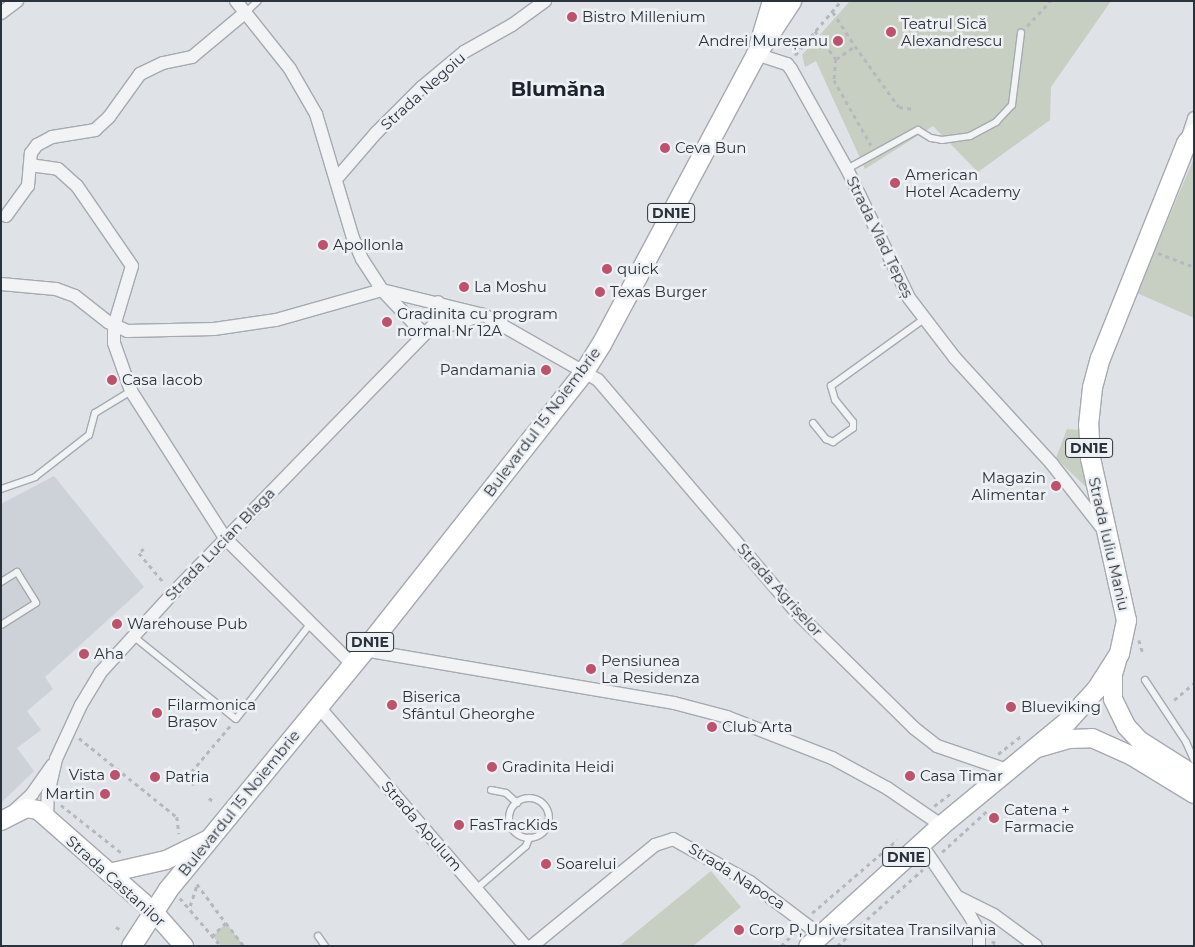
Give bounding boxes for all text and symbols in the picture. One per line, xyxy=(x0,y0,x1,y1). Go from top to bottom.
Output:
place label: Bistro Millenium xyxy=(582,8,706,26)
marker: Bistro Millenium xyxy=(566,11,578,23)
place label: Teatrul Sică Alexandrescu xyxy=(901,14,1002,49)
marker: Teatrul Sică Alexandrescu xyxy=(885,26,897,38)
place label: Andrei Mureșanu xyxy=(698,32,828,50)
marker: Andrei Mureșanu xyxy=(832,35,844,47)
street label: Strada Negoiu xyxy=(377,48,469,134)
district label: Blumăna xyxy=(511,77,605,101)
place label: Ceva Bun xyxy=(675,139,746,157)
marker: Ceva Bun xyxy=(659,142,671,154)
place label: American Hotel Academy xyxy=(905,165,1020,200)
street label: Strada Vlad Țepeș xyxy=(843,173,917,301)
marker: American Hotel Academy xyxy=(889,177,901,189)
road number: DN1E xyxy=(646,202,696,224)
place label: Apollonla xyxy=(333,236,404,254)
marker: Apollonla xyxy=(317,239,329,251)
place label: quick xyxy=(617,260,659,278)
marker: quick xyxy=(601,263,613,275)
place label: La Moshu xyxy=(474,278,547,296)
marker: La Moshu xyxy=(458,281,470,293)
place label: Texas Burger xyxy=(610,283,707,301)
marker: Texas Burger xyxy=(594,286,606,298)
place label: Gradinita cu program normal Nr 12A xyxy=(397,304,558,339)
marker: Gradinita cu program normal Nr 12A xyxy=(381,316,393,328)
street label: Bulevardul 15 Noiembrie xyxy=(480,344,604,500)
place label: Pandamania xyxy=(440,361,536,379)
marker: Pandamania xyxy=(540,364,552,376)
place label: Casa Iacob xyxy=(122,371,203,389)
marker: Casa Iacob xyxy=(106,374,118,386)
road number: DN1E xyxy=(1064,436,1114,459)
place label: Magazin Alimentar xyxy=(971,468,1046,503)
street label: Strada Iuliu Maniu xyxy=(1085,475,1133,613)
marker: Magazin Alimentar xyxy=(1050,480,1062,492)
street label: Strada Lucian Blaga xyxy=(161,484,279,604)
street label: Strada Agrișelor xyxy=(733,540,827,640)
place label: Warehouse Pub xyxy=(127,615,248,633)
marker: Warehouse Pub xyxy=(111,618,123,630)
road number: DN1E xyxy=(345,630,395,654)
place label: Aha xyxy=(94,645,124,663)
marker: Aha xyxy=(78,648,90,660)
place label: Pensiunea La Residenza xyxy=(601,651,700,686)
marker: Pensiunea La Residenza xyxy=(585,663,597,675)
place label: Biserica Sfântul Gheorghe xyxy=(402,687,535,722)
place label: Filarmonica Brașov xyxy=(167,695,256,730)
place label: Blueviking xyxy=(1021,698,1101,716)
marker: Biserica Sfântul Gheorghe xyxy=(386,699,398,711)
marker: Blueviking xyxy=(1005,701,1017,713)
marker: Filarmonica Brașov xyxy=(151,707,163,719)
place label: Club Arta xyxy=(722,718,792,736)
marker: Club Arta xyxy=(706,721,718,733)
street label: Bulevardul 15 Noiembrie xyxy=(175,726,303,880)
place label: Gradinita Heidi xyxy=(502,758,614,776)
marker: Gradinita Heidi xyxy=(486,761,498,773)
place label: Vista xyxy=(69,766,105,784)
place label: Casa Timar xyxy=(920,767,1003,785)
place label: Patria xyxy=(165,768,209,786)
marker: Vista xyxy=(109,769,121,781)
marker: Casa Timar xyxy=(904,770,916,782)
marker: Patria xyxy=(149,771,161,783)
street label: Strada Apulum xyxy=(378,777,466,875)
place label: Martin xyxy=(45,785,95,803)
marker: Martin xyxy=(99,788,111,800)
place label: Catena + Farmacie xyxy=(1004,800,1074,835)
marker: Catena + Farmacie xyxy=(988,812,1000,824)
place label: FasTracKids xyxy=(469,816,558,834)
marker: FasTracKids xyxy=(453,819,465,831)
street label: Strada Castanilor xyxy=(63,832,169,930)
street label: Strada Napoca xyxy=(685,839,789,913)
road number: DN1E xyxy=(881,846,931,869)
place label: Soarelui xyxy=(556,855,616,873)
marker: Soarelui xyxy=(540,858,552,870)
place label: Corp P, Universitatea Transilvania xyxy=(749,921,996,939)
marker: Corp P, Universitatea Transilvania xyxy=(733,924,745,936)

